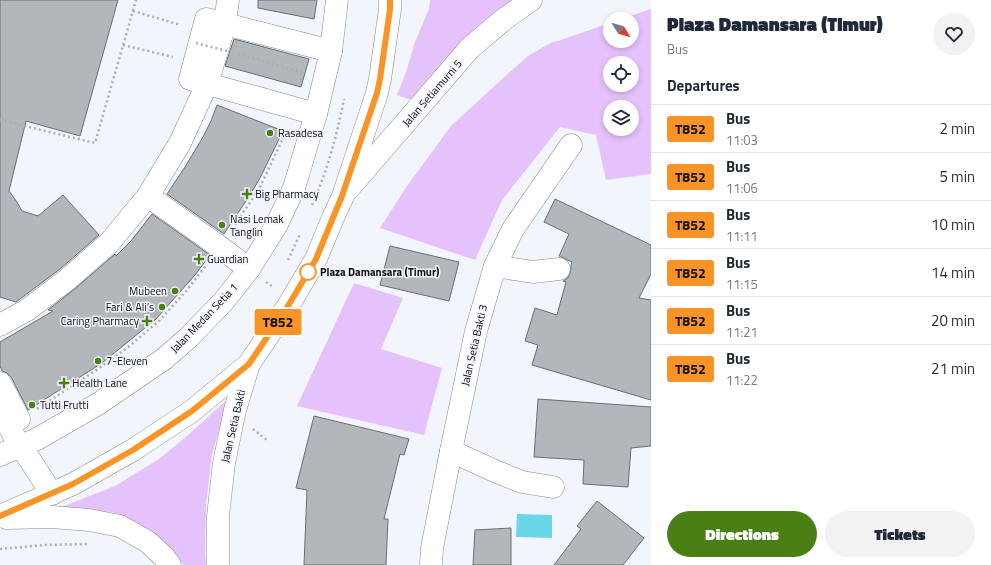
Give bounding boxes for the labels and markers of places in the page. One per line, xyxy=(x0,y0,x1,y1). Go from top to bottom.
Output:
place label: Rasadesa xyxy=(278,125,323,141)
marker: Rasadesa xyxy=(265,128,275,138)
place label: Big Pharmacy xyxy=(255,186,320,202)
marker: Big Pharmacy xyxy=(242,189,252,199)
place label: Nasi Lemak Tanglin xyxy=(230,211,284,240)
marker: Nasi Lemak Tanglin xyxy=(217,220,227,230)
place label: Guardian xyxy=(207,251,249,267)
marker: Guardian xyxy=(194,254,204,264)
marker: Plaza Damansara (Timur) xyxy=(299,263,317,281)
place label: Plaza Damansara (Timur) xyxy=(320,264,439,280)
place label: Mubeen xyxy=(129,283,167,299)
marker: Mubeen xyxy=(170,286,180,296)
place label: Fari & Ali’s xyxy=(106,299,154,315)
marker: Fari & Ali’s xyxy=(157,302,167,312)
place label: Caring Pharmacy xyxy=(61,313,140,329)
marker: Caring Pharmacy xyxy=(142,316,152,326)
place label: 7-Eleven xyxy=(106,353,148,369)
marker: 7-Eleven xyxy=(93,356,103,366)
place label: Health Lane xyxy=(72,375,128,391)
marker: Health Lane xyxy=(59,378,69,388)
place label: Tutti Frutti xyxy=(40,397,89,413)
marker: Tutti Frutti xyxy=(27,400,37,410)

